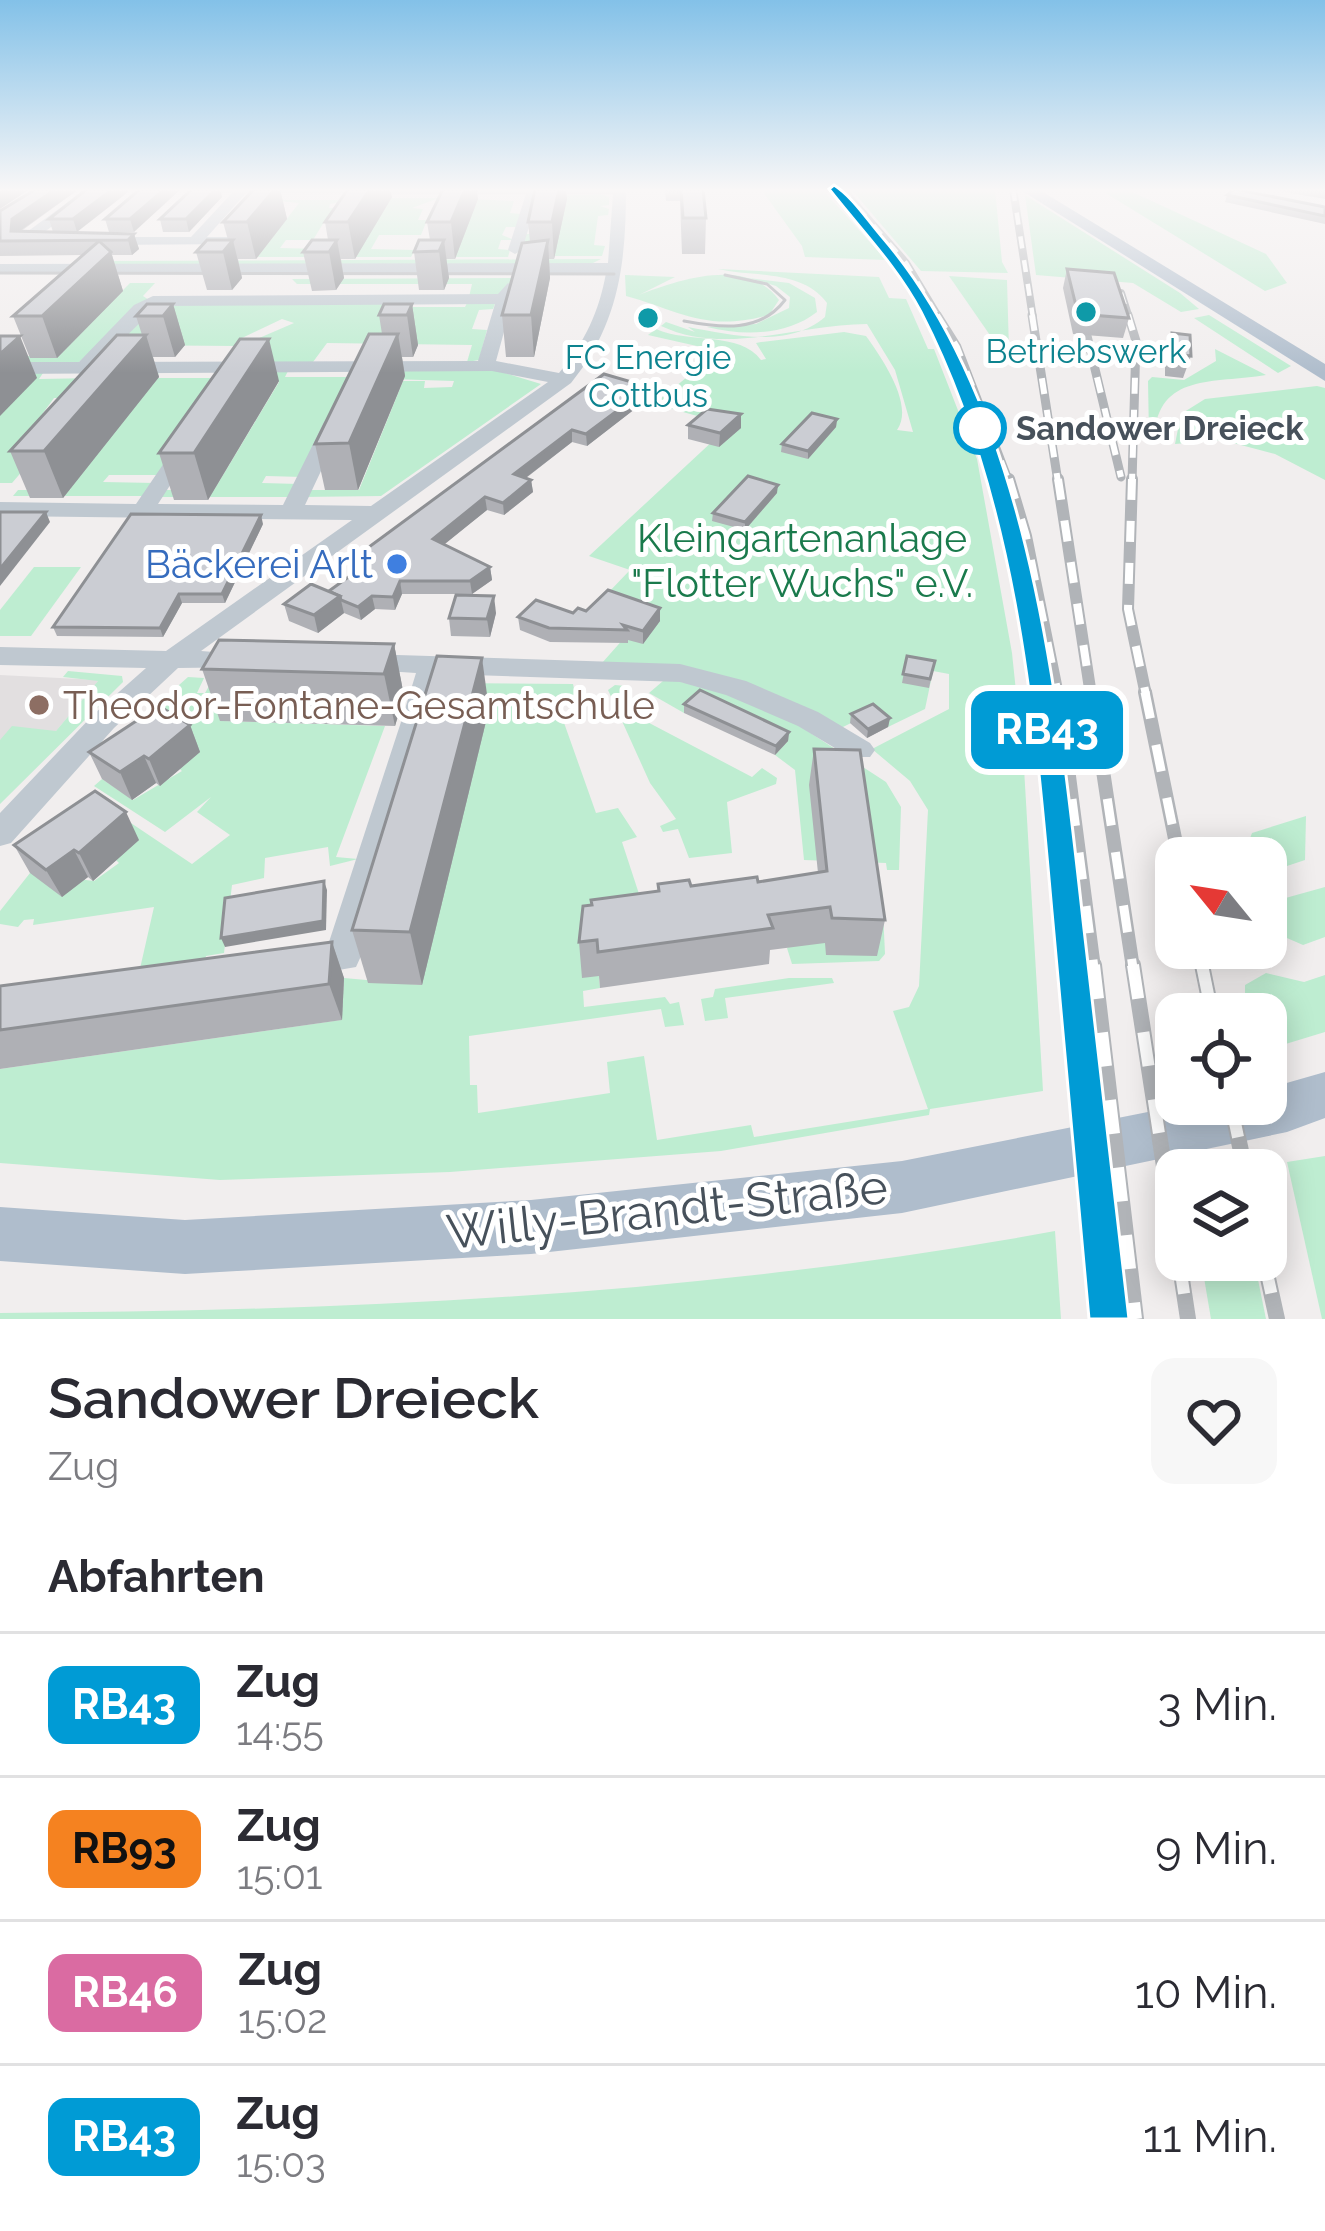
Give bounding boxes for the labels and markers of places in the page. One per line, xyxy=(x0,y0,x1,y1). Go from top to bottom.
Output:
marker: Betriebswerk xyxy=(1073,299,1099,325)
marker: FC Energie Cottbus xyxy=(635,305,661,331)
place label: Betriebswerk xyxy=(985,332,1187,371)
place label: FC Energie Cottbus xyxy=(565,338,731,415)
marker: Sandower Dreieck xyxy=(955,403,1005,453)
place label: Sandower Dreieck xyxy=(1016,409,1304,448)
place label: Bäckerei Arlt xyxy=(145,541,373,587)
marker: Bäckerei Arlt xyxy=(384,551,410,577)
place label: Theodor-Fontane-Gesamtschule xyxy=(63,682,655,728)
marker: Theodor-Fontane-Gesamtschule xyxy=(26,692,52,718)

